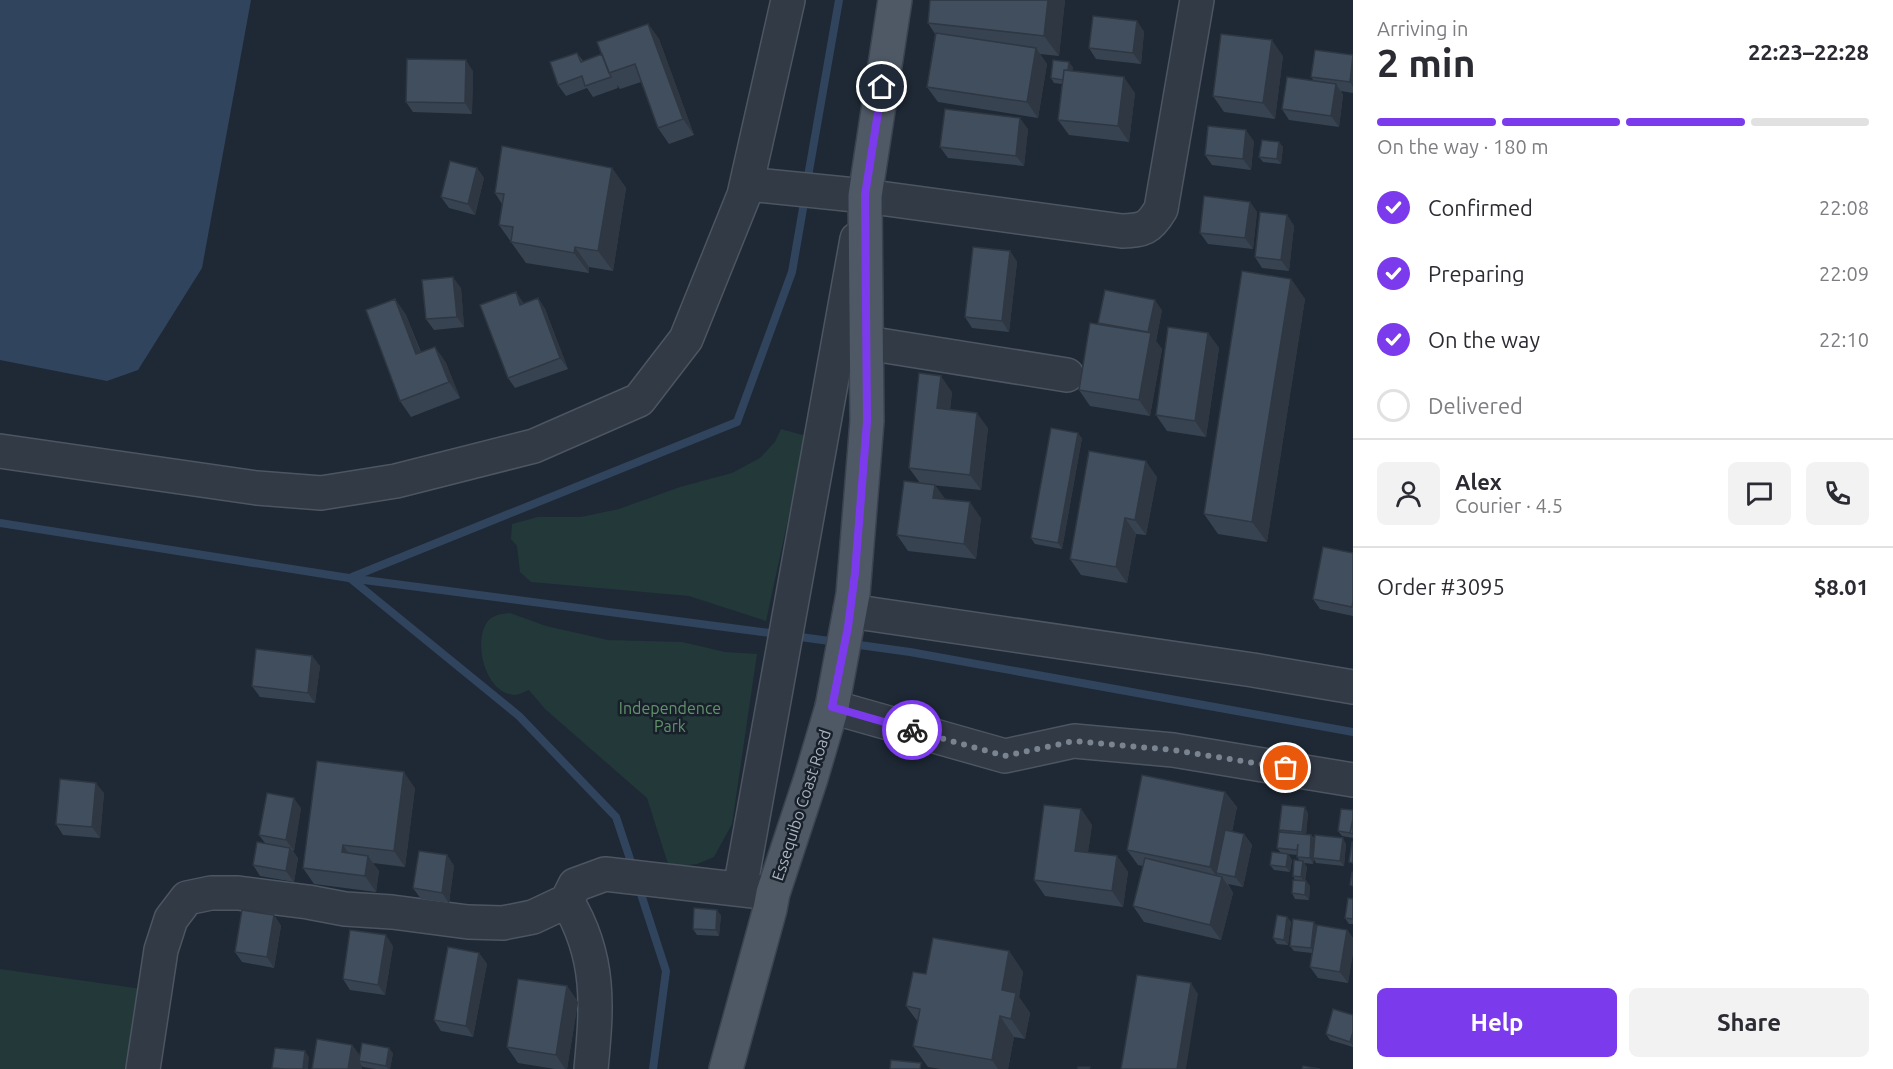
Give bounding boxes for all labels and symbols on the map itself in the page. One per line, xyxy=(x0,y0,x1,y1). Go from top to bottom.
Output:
pin xyxy=(856,61,907,112)
park label: Independence Park xyxy=(619,699,721,735)
courier xyxy=(882,700,942,760)
street label: Essequibo Coast Road xyxy=(768,727,834,883)
pin xyxy=(1260,742,1311,793)

